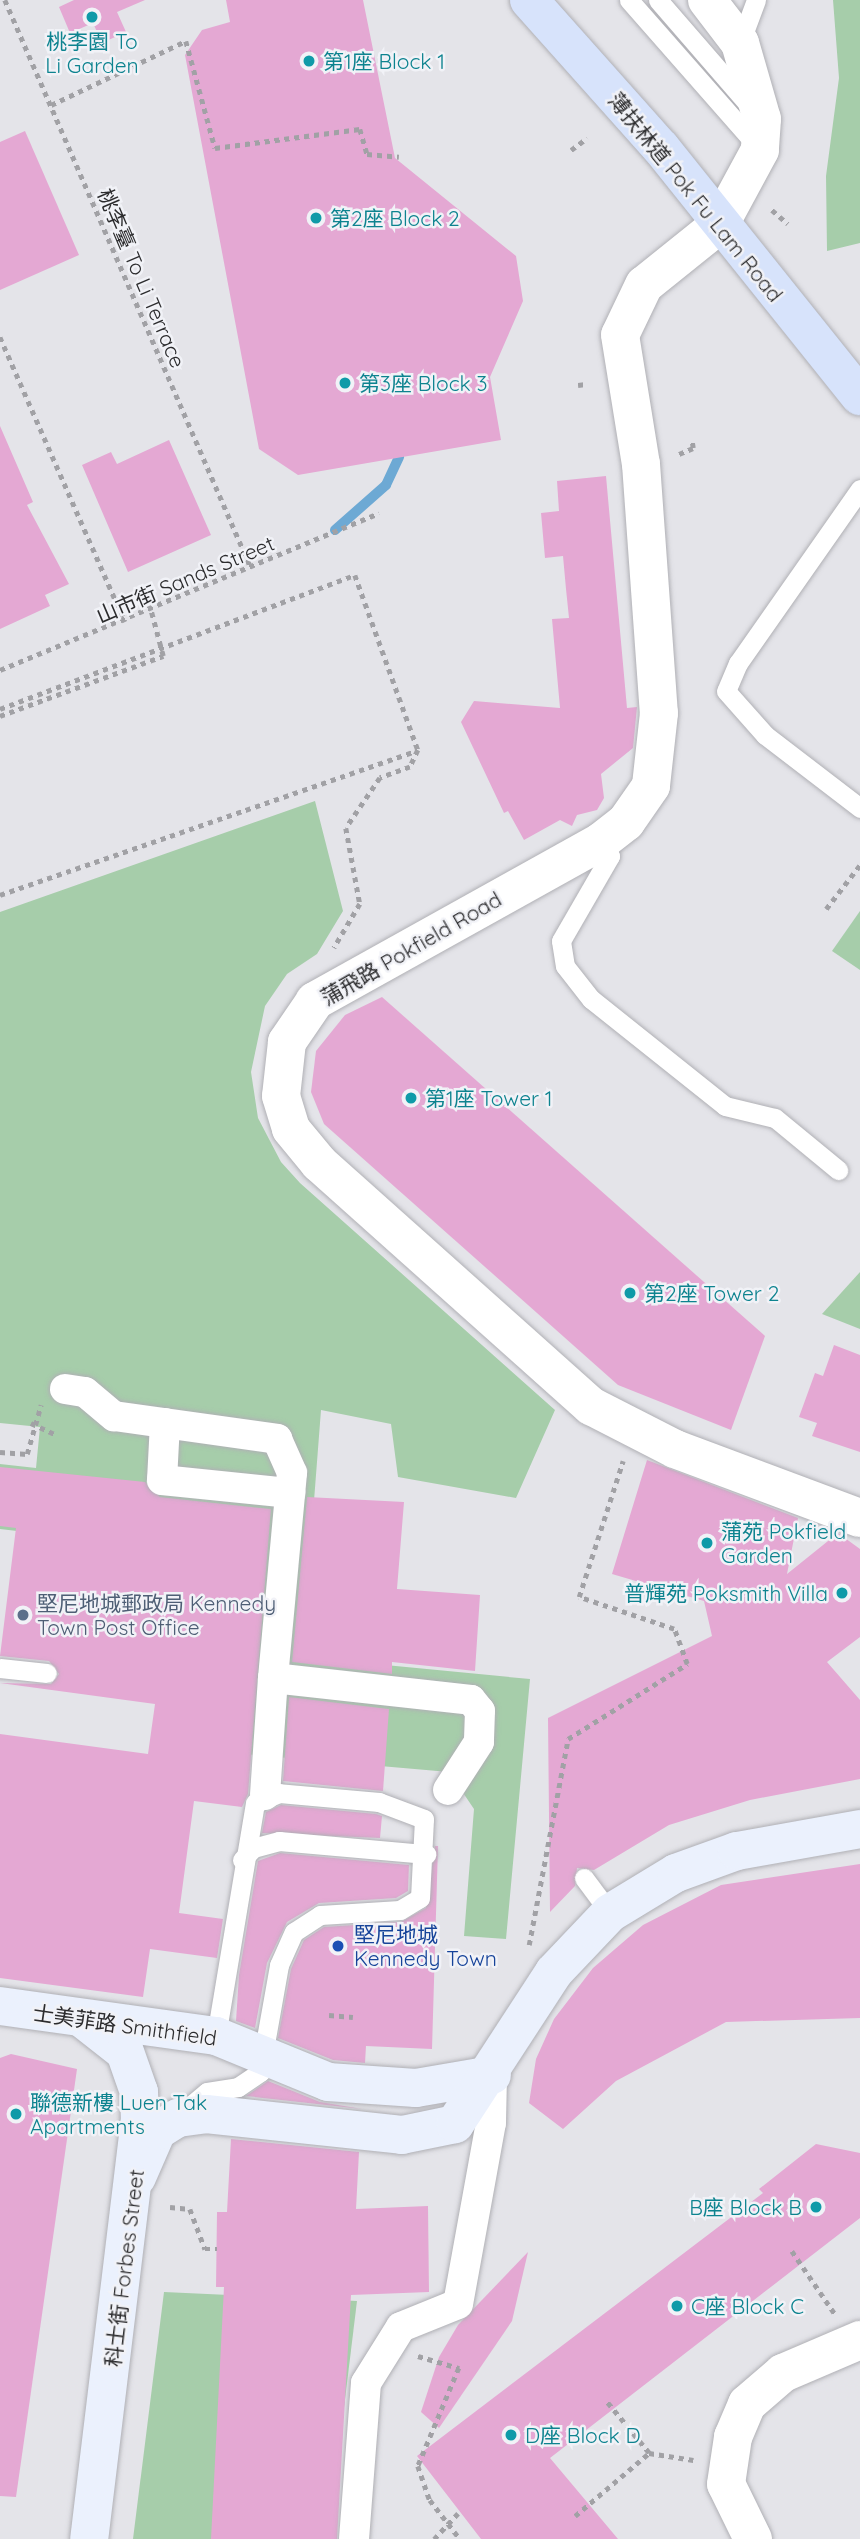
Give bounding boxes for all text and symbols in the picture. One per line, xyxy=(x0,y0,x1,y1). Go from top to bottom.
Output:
marker: 桃李園 To Li Garden xyxy=(84,9,100,25)
place label: 桃李園 To Li Garden xyxy=(45,28,139,78)
place label: 第1座 Block 1 xyxy=(323,48,445,74)
marker: 第1座 Block 1 xyxy=(301,53,317,69)
street label: 薄扶林道 Pok Fu Lam Road xyxy=(604,87,788,307)
street label: 桃李臺 To Li Terrace xyxy=(93,185,191,371)
place label: 第2座 Block 2 xyxy=(330,205,460,231)
marker: 第2座 Block 2 xyxy=(308,210,324,226)
place label: 第3座 Block 3 xyxy=(359,370,487,396)
marker: 第3座 Block 3 xyxy=(337,375,353,391)
street label: 山市街 Sands Street xyxy=(92,530,278,628)
street label: 蒲飛路 Pokfield Road xyxy=(316,886,506,1010)
place label: 第1座 Tower 1 xyxy=(425,1085,553,1111)
marker: 第1座 Tower 1 xyxy=(403,1090,419,1106)
place label: 第2座 Tower 2 xyxy=(644,1280,779,1306)
marker: 第2座 Tower 2 xyxy=(622,1285,638,1301)
place label: 蒲苑 Pokfield Garden xyxy=(721,1518,846,1568)
marker: 蒲苑 Pokfield Garden xyxy=(699,1535,715,1551)
place label: 普輝苑 Poksmith Villa xyxy=(624,1580,828,1606)
marker: 普輝苑 Poksmith Villa xyxy=(834,1585,850,1601)
place label: 堅尼地城郵政局 Kennedy Town Post Office xyxy=(37,1590,276,1640)
marker: 堅尼地城郵政局 Kennedy Town Post Office xyxy=(15,1607,31,1623)
place label: 堅尼地城 Kennedy Town xyxy=(354,1921,497,1971)
marker: 堅尼地城 Kennedy Town xyxy=(328,1936,348,1956)
street label: 士美菲路 Smithfield xyxy=(31,2000,219,2050)
place label: 聯德新樓 Luen Tak Apartments xyxy=(30,2089,207,2139)
marker: 聯德新樓 Luen Tak Apartments xyxy=(8,2106,24,2122)
street label: 科士街 Forbes Street xyxy=(99,2168,149,2368)
place label: B座 Block B xyxy=(689,2194,802,2220)
marker: B座 Block B xyxy=(808,2199,824,2215)
place label: C座 Block C xyxy=(691,2293,804,2319)
marker: C座 Block C xyxy=(669,2298,685,2314)
place label: D座 Block D xyxy=(525,2422,641,2448)
marker: D座 Block D xyxy=(503,2427,519,2443)

